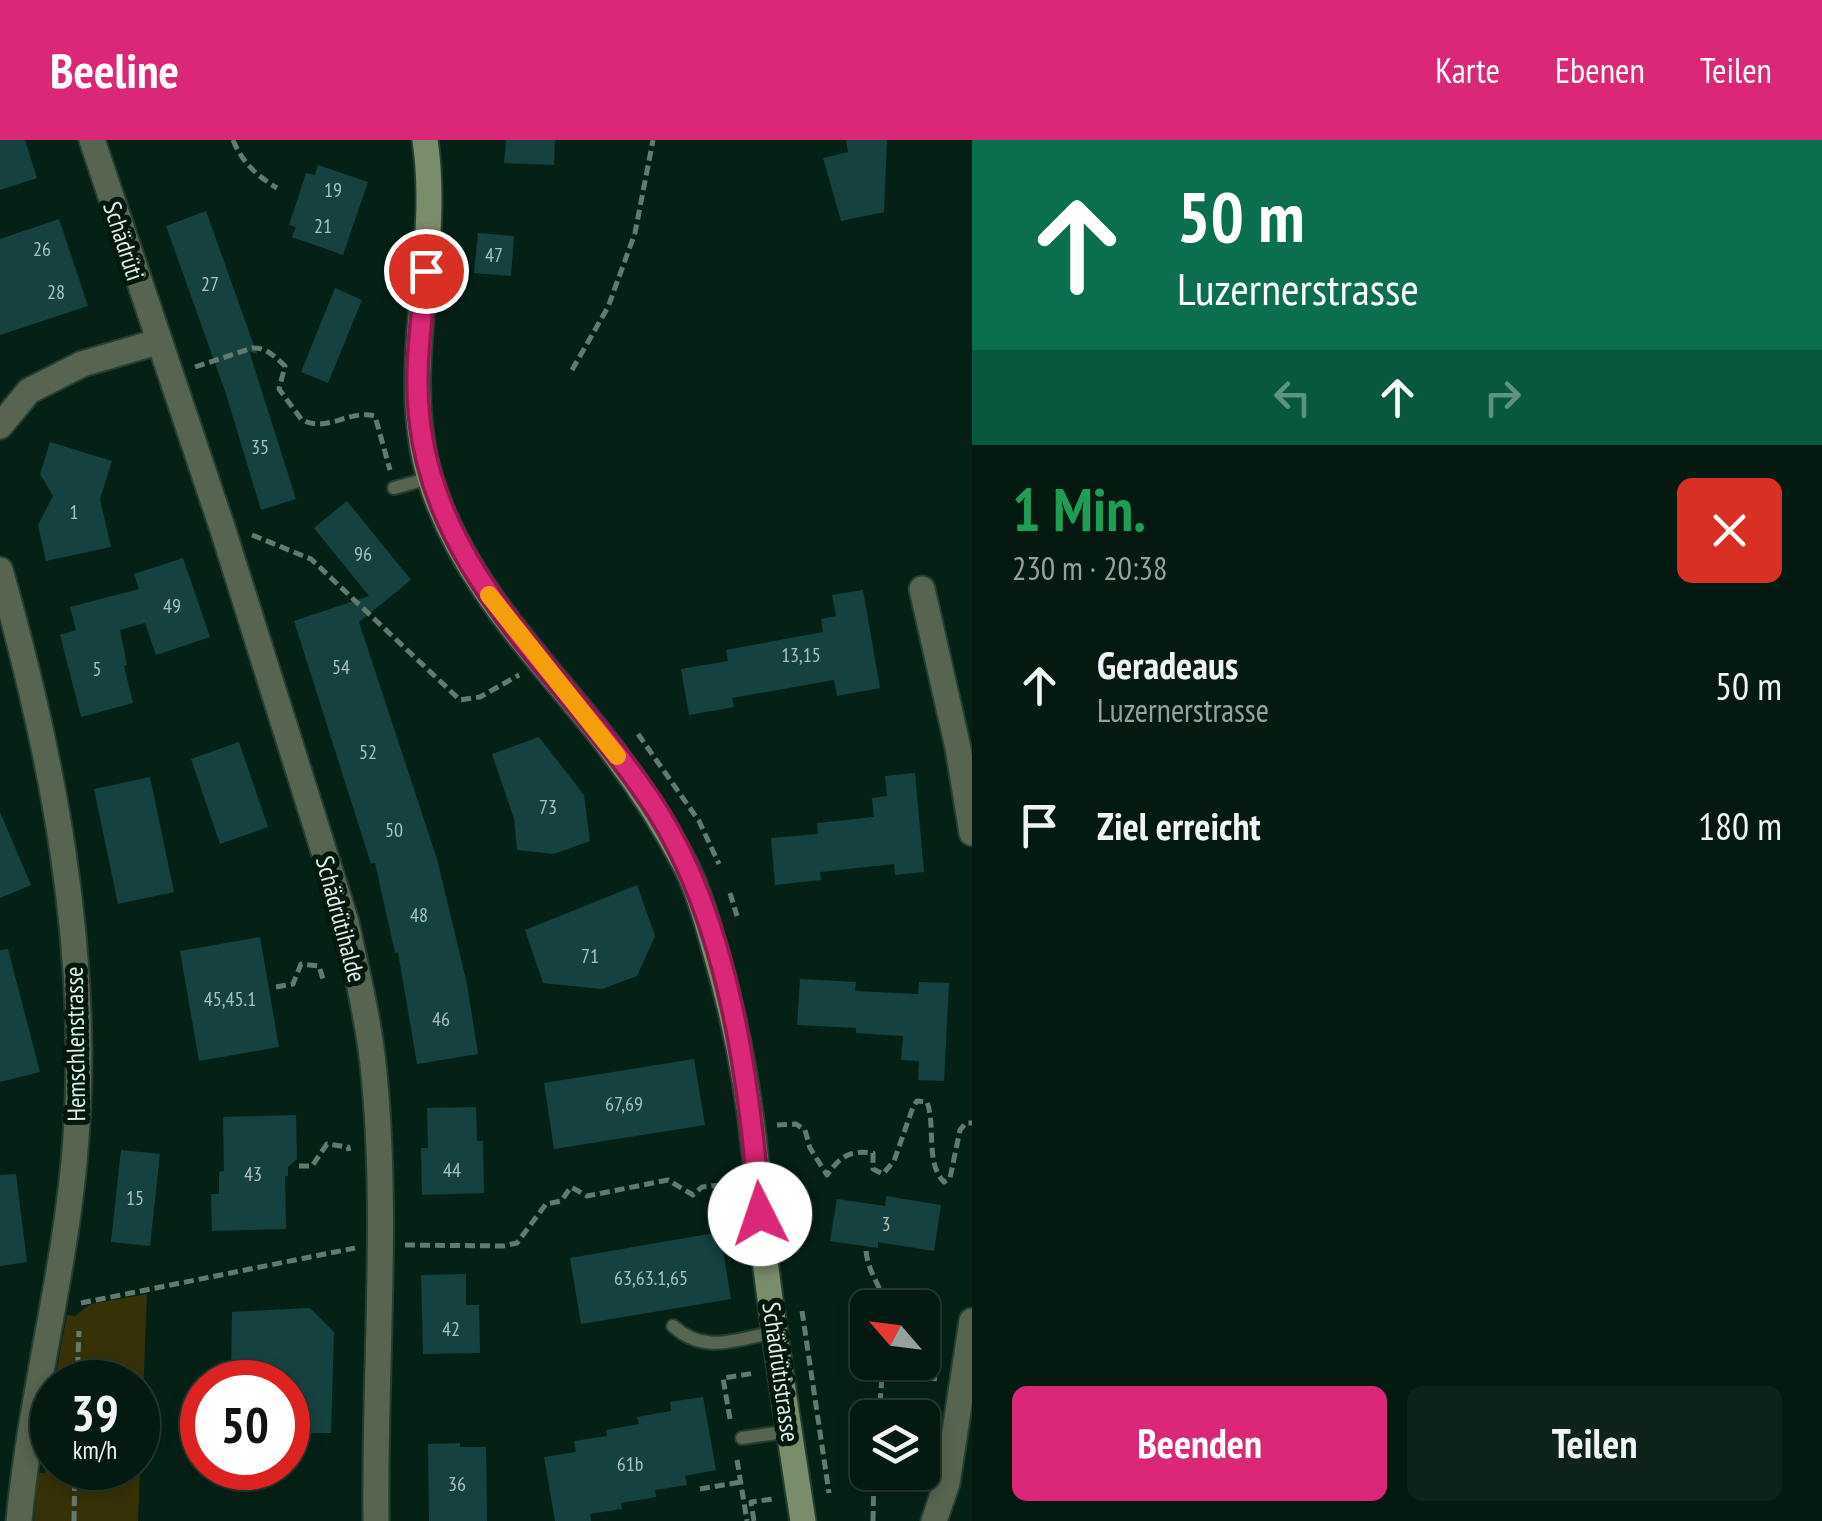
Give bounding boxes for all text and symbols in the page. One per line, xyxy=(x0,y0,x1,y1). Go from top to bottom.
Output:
text: Beeline xyxy=(50,39,179,101)
text: Karte xyxy=(1435,47,1500,93)
text: Ebenen xyxy=(1555,47,1645,93)
text: Teilen xyxy=(1700,47,1772,93)
text: 50 m xyxy=(1177,171,1305,261)
house number: 19 xyxy=(324,177,342,203)
icon: ahead xyxy=(1012,180,1142,310)
street label: Schädrüti xyxy=(96,197,152,285)
house number: 21 xyxy=(314,213,332,239)
pin xyxy=(384,229,469,314)
house number: 26 xyxy=(33,236,51,262)
house number: 47 xyxy=(485,242,503,268)
icon: arrive xyxy=(399,244,454,299)
text: Luzernerstrasse xyxy=(1177,259,1419,317)
house number: 27 xyxy=(201,271,219,297)
house number: 28 xyxy=(47,279,65,305)
icon: left xyxy=(1265,370,1320,425)
icon: ahead xyxy=(1370,370,1425,425)
icon: right xyxy=(1475,370,1530,425)
house number: 35 xyxy=(251,434,269,460)
text: 1 Min. xyxy=(1012,470,1146,548)
button: close xyxy=(1677,478,1782,583)
house number: 1 xyxy=(70,499,79,525)
house number: 96 xyxy=(354,541,372,567)
text: 230 m · 20:38 xyxy=(1012,547,1167,589)
house number: 49 xyxy=(163,593,181,619)
text: Geradeaus xyxy=(1097,640,1238,689)
house number: 13,15 xyxy=(781,642,821,668)
house number: 54 xyxy=(332,654,350,680)
house number: 5 xyxy=(93,656,102,682)
icon: ahead xyxy=(1012,658,1067,713)
text: 50 m xyxy=(1715,661,1782,710)
text: Luzernerstrasse xyxy=(1097,689,1269,731)
house number: 52 xyxy=(359,739,377,765)
house number: 73 xyxy=(539,794,557,820)
icon: arrive xyxy=(1012,798,1067,853)
text: Ziel erreicht xyxy=(1097,801,1261,850)
text: 180 m xyxy=(1698,801,1782,850)
house number: 50 xyxy=(385,817,403,843)
street label: Schädrütihalde xyxy=(309,852,373,986)
house number: 48 xyxy=(410,902,428,928)
house number: 71 xyxy=(581,943,599,969)
street label: Hemschlenstrasse xyxy=(58,966,92,1122)
house number: 45,45.1 xyxy=(204,986,256,1012)
house number: 46 xyxy=(432,1006,450,1032)
house number: 67,69 xyxy=(605,1091,643,1117)
house number: 44 xyxy=(443,1157,461,1183)
house number: 43 xyxy=(244,1161,262,1187)
position arrow xyxy=(708,1162,812,1266)
house number: 15 xyxy=(126,1185,144,1211)
house number: 3 xyxy=(882,1211,891,1237)
house number: 63,63.1,65 xyxy=(614,1265,688,1291)
north arrow xyxy=(850,1290,940,1380)
map controls xyxy=(850,1290,940,1490)
street label: Schädrütistrasse xyxy=(755,1300,807,1444)
house number: 42 xyxy=(442,1316,460,1342)
speed limit sign: 50 xyxy=(180,1360,310,1490)
text: 39 xyxy=(71,1380,119,1445)
button: Beenden xyxy=(1012,1386,1387,1501)
button: Teilen xyxy=(1407,1386,1782,1501)
button: layers xyxy=(850,1400,940,1490)
text: km/h xyxy=(73,1434,117,1466)
house number: 61b xyxy=(617,1451,643,1477)
house number: 36 xyxy=(448,1471,466,1497)

